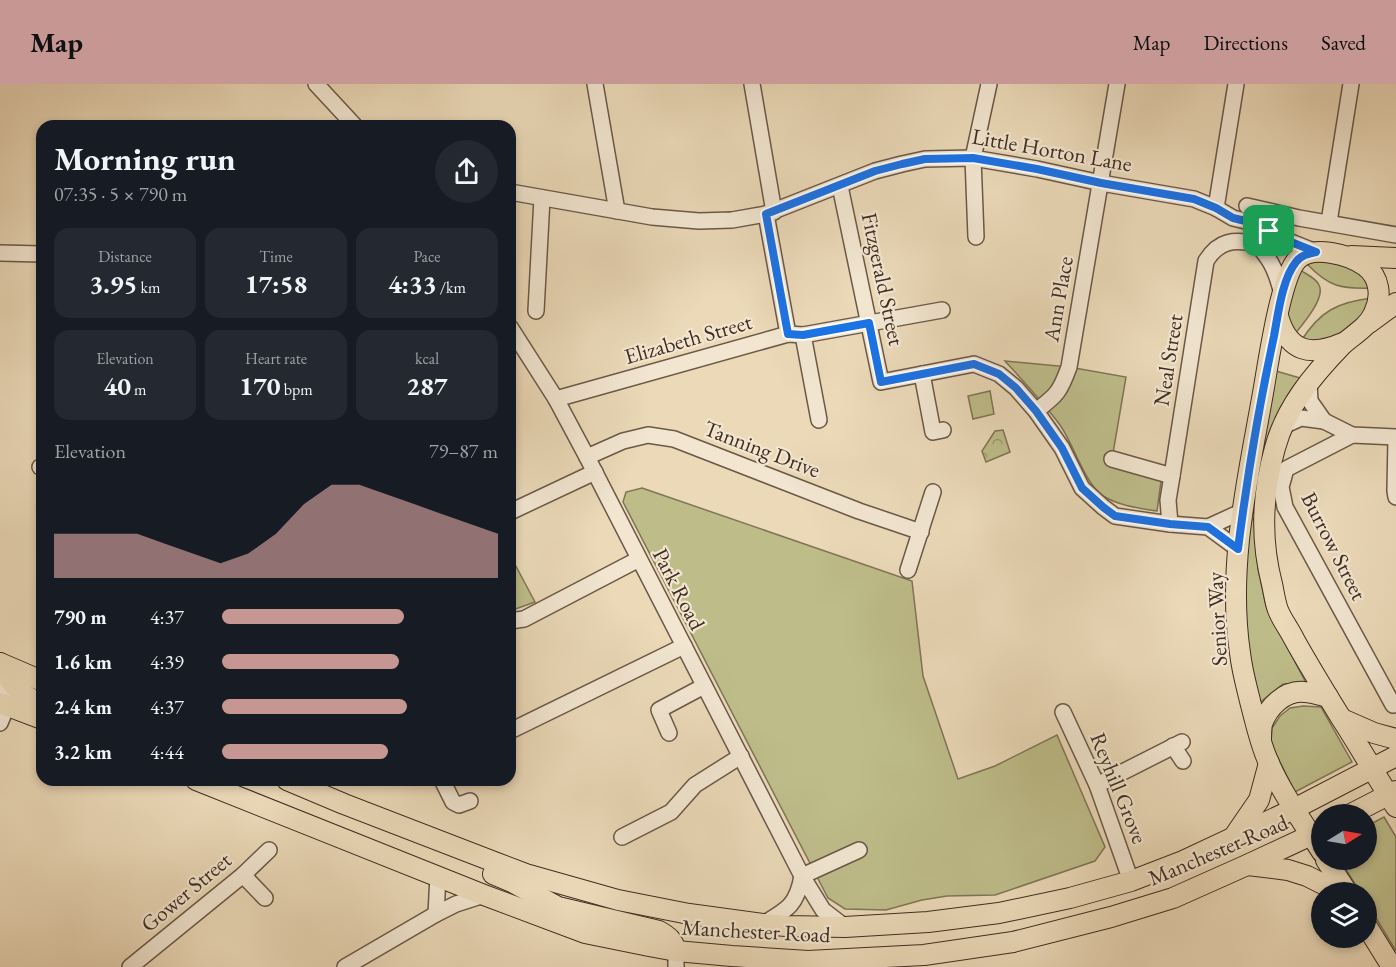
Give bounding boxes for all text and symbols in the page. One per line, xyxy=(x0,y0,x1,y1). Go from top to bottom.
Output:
text: Map xyxy=(30,24,83,60)
text: Map xyxy=(1133,29,1170,56)
text: Directions xyxy=(1203,29,1288,56)
text: Saved xyxy=(1321,29,1366,56)
street label: Little Horton Lane xyxy=(970,122,1135,178)
text: Morning run xyxy=(54,137,236,180)
button: share xyxy=(435,140,498,203)
text: 07:35 · 5 × 790 m xyxy=(54,181,187,207)
pin xyxy=(1243,205,1294,256)
street label: Fitzgerald Street xyxy=(855,210,911,348)
icon: arrive xyxy=(1252,214,1285,247)
text: Distance xyxy=(98,246,152,267)
text: Time xyxy=(259,246,293,267)
text: Pace xyxy=(414,246,440,267)
street label: Ann Place xyxy=(1036,254,1080,345)
text: 3.95 xyxy=(90,267,137,301)
text: 17:58 xyxy=(245,267,307,301)
text: 4:33 xyxy=(388,267,437,301)
text: km xyxy=(137,277,160,298)
text: /km xyxy=(437,277,466,298)
street label: Elizabeth Street xyxy=(621,307,755,371)
street label: Neal Street xyxy=(1146,312,1190,408)
text: Elevation xyxy=(96,348,154,369)
text: Heart rate xyxy=(245,348,307,369)
text: kcal xyxy=(415,348,439,369)
text: 40 xyxy=(103,369,131,403)
text: 170 xyxy=(239,369,281,403)
text: 287 xyxy=(406,369,448,403)
text: m xyxy=(131,379,147,400)
text: bpm xyxy=(281,379,313,400)
street label: Tanning Drive xyxy=(700,414,825,485)
text: Elevation xyxy=(54,438,126,464)
text: 79–87 m xyxy=(429,438,498,464)
street label: Burrow Street xyxy=(1294,487,1374,605)
street label: Park Road xyxy=(646,543,712,636)
street label: Senior Way xyxy=(1200,571,1234,667)
text: 790 m xyxy=(54,604,107,630)
text: 4:37 xyxy=(150,604,184,630)
text: 1.6 km xyxy=(54,649,112,675)
text: 4:39 xyxy=(150,649,184,675)
text: 2.4 km xyxy=(54,694,112,720)
text: 4:37 xyxy=(150,694,184,720)
street label: Reyhill Grove xyxy=(1084,728,1155,848)
text: 3.2 km xyxy=(54,739,112,765)
text: 4:44 xyxy=(150,739,184,765)
north arrow xyxy=(1311,804,1377,870)
map controls xyxy=(1311,804,1377,948)
street label: Manchester Road xyxy=(1144,807,1293,892)
street label: Gower Street xyxy=(135,846,237,938)
button: layers xyxy=(1311,882,1377,948)
street label: Manchester Road xyxy=(681,913,832,949)

